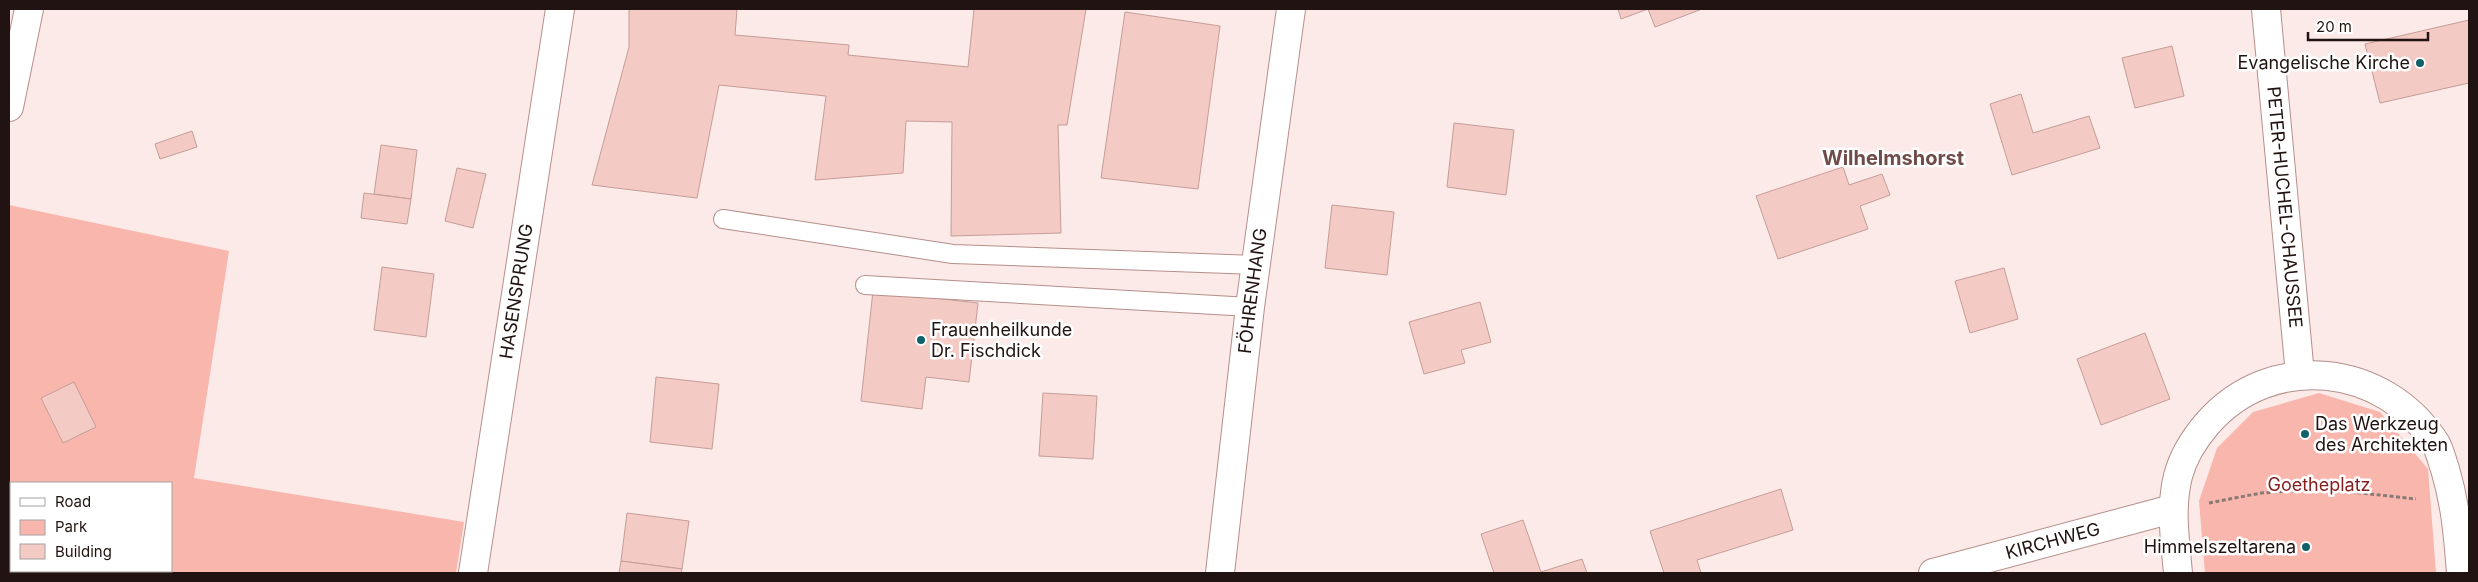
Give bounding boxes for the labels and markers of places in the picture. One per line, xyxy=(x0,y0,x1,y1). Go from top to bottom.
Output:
place label: Evangelische Kirche xyxy=(2238,52,2410,73)
marker: Evangelische Kirche xyxy=(2414,57,2426,69)
place label: Frauenheilkunde Dr. Fischdick xyxy=(931,319,1072,361)
marker: Frauenheilkunde Dr. Fischdick xyxy=(915,334,927,346)
place label: Das Werkzeug des Architekten xyxy=(2315,413,2448,455)
marker: Das Werkzeug des Architekten xyxy=(2299,428,2311,440)
place label: Himmelszeltarena xyxy=(2144,536,2296,557)
marker: Himmelszeltarena xyxy=(2300,541,2312,553)

